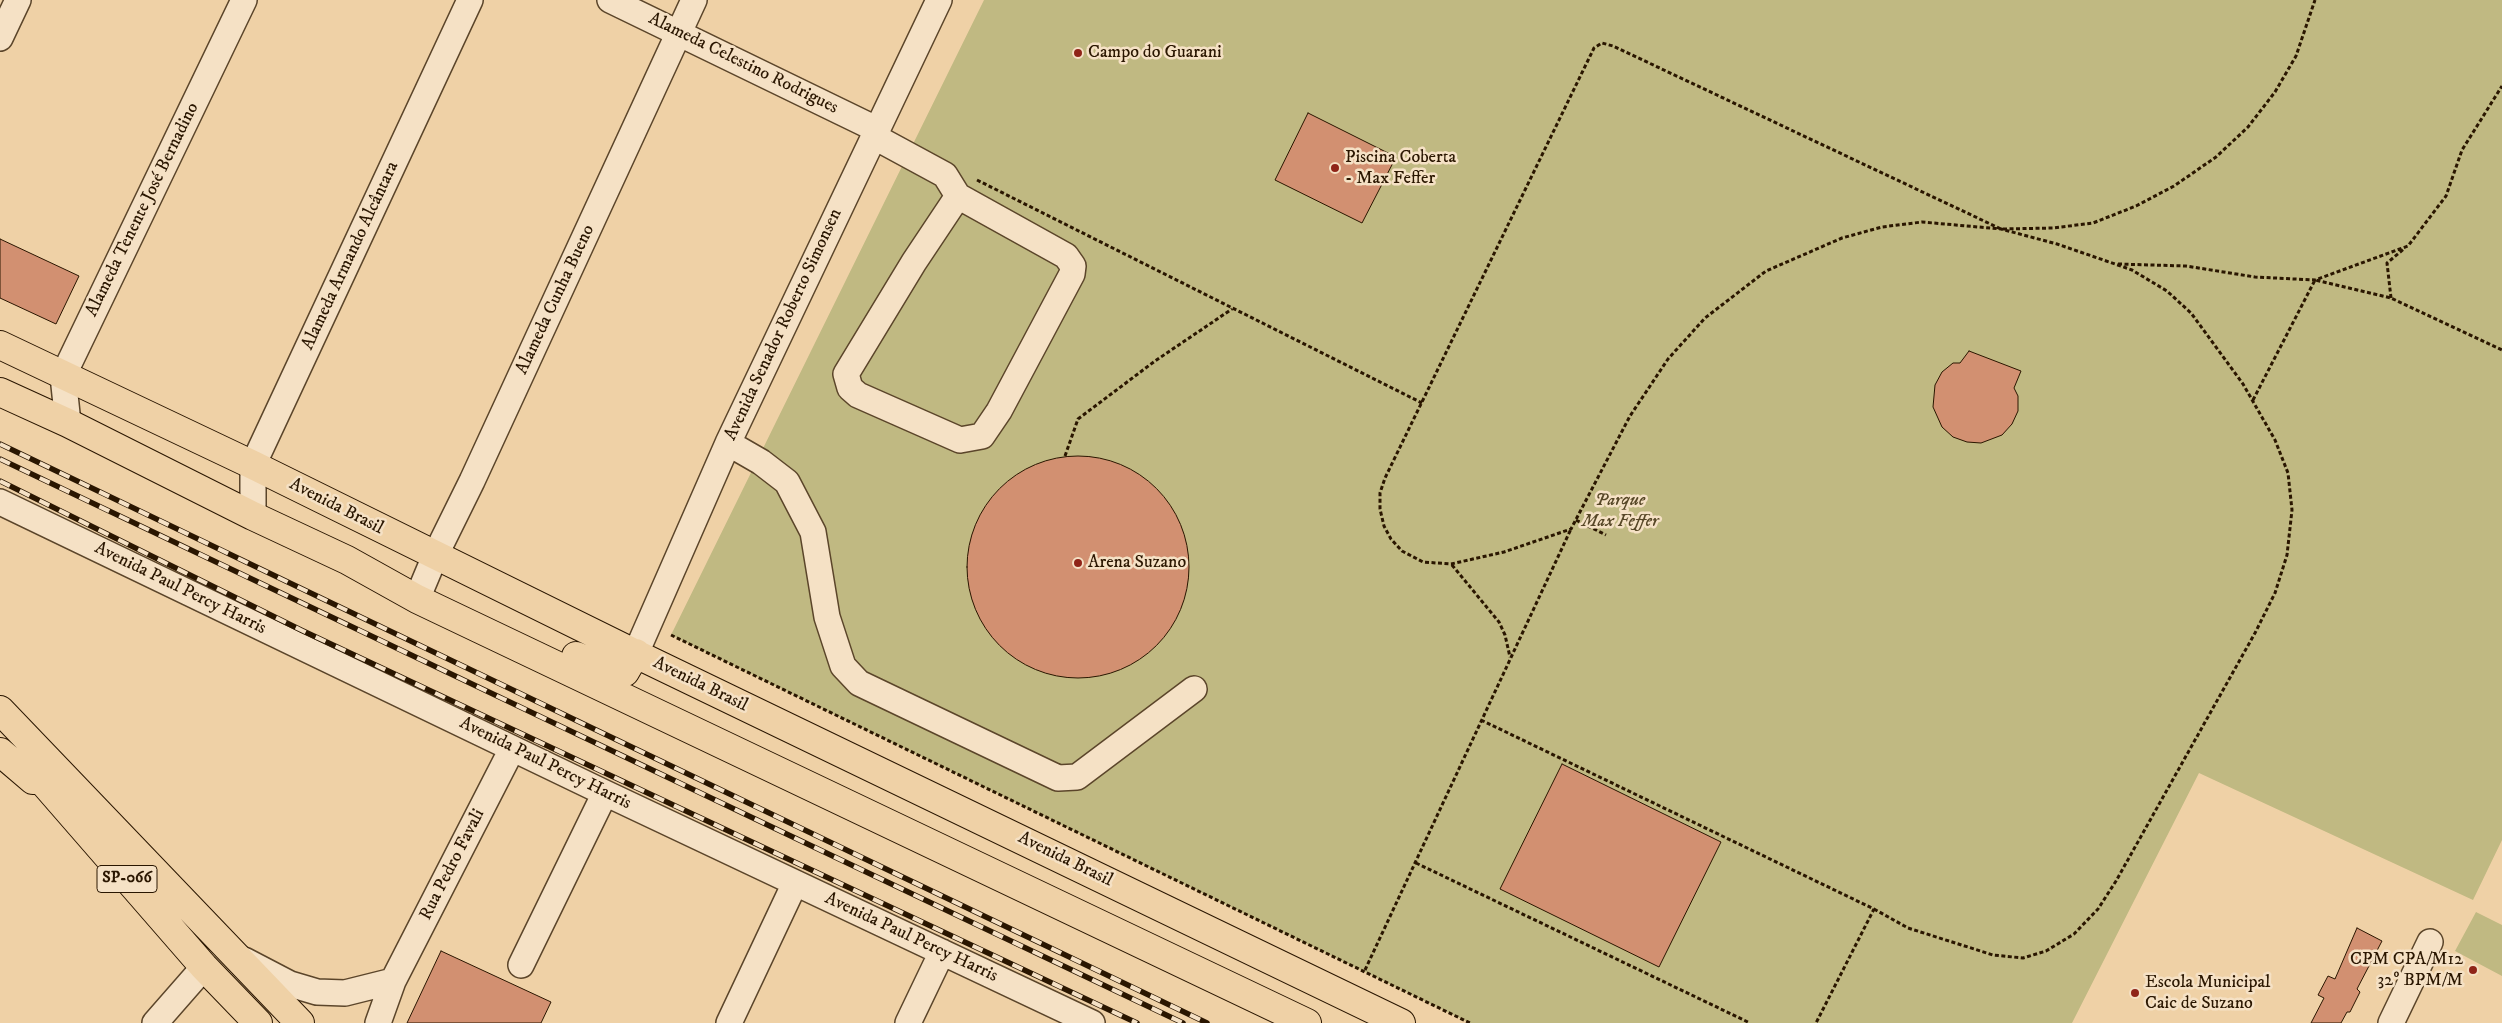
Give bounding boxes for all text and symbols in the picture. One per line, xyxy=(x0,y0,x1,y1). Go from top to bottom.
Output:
street label: Alameda Celestino Rodrigues xyxy=(645,9,841,119)
place label: Campo do Guarani xyxy=(1088,42,1222,64)
marker: Campo do Guarani xyxy=(1072,47,1084,59)
street label: Alameda Tenente José Bernadino xyxy=(82,99,204,321)
place label: Piscina Coberta - Max Feffer xyxy=(1345,147,1456,190)
street label: Alameda Armando Alcântara xyxy=(298,158,404,354)
marker: Piscina Coberta - Max Feffer xyxy=(1329,162,1341,174)
street label: Avenida Senador Roberto Simonsen xyxy=(721,206,847,444)
street label: Alameda Cunha Bueno xyxy=(512,222,600,378)
street label: Avenida Brasil xyxy=(285,474,387,540)
park label: Parque Max Feffer xyxy=(1582,490,1658,532)
street label: Avenida Paul Percy Harris xyxy=(91,538,269,640)
place label: Arena Suzano xyxy=(1088,552,1186,574)
marker: Arena Suzano xyxy=(1072,557,1084,569)
street label: Avenida Brasil xyxy=(649,653,751,717)
street label: Avenida Paul Percy Harris xyxy=(456,713,634,815)
street label: Rua Pedro Favali xyxy=(416,806,490,924)
street label: Avenida Brasil xyxy=(1014,828,1116,892)
road number: SP-066 xyxy=(97,866,157,892)
street label: Avenida Paul Percy Harris xyxy=(821,888,1001,988)
place label: CPM CPA/M12 32º BPM/M xyxy=(2350,949,2463,992)
marker: CPM CPA/M12 32º BPM/M xyxy=(2467,964,2479,976)
place label: Escola Municipal Caic de Suzano xyxy=(2145,972,2270,1014)
marker: Escola Municipal Caic de Suzano xyxy=(2129,987,2141,999)

